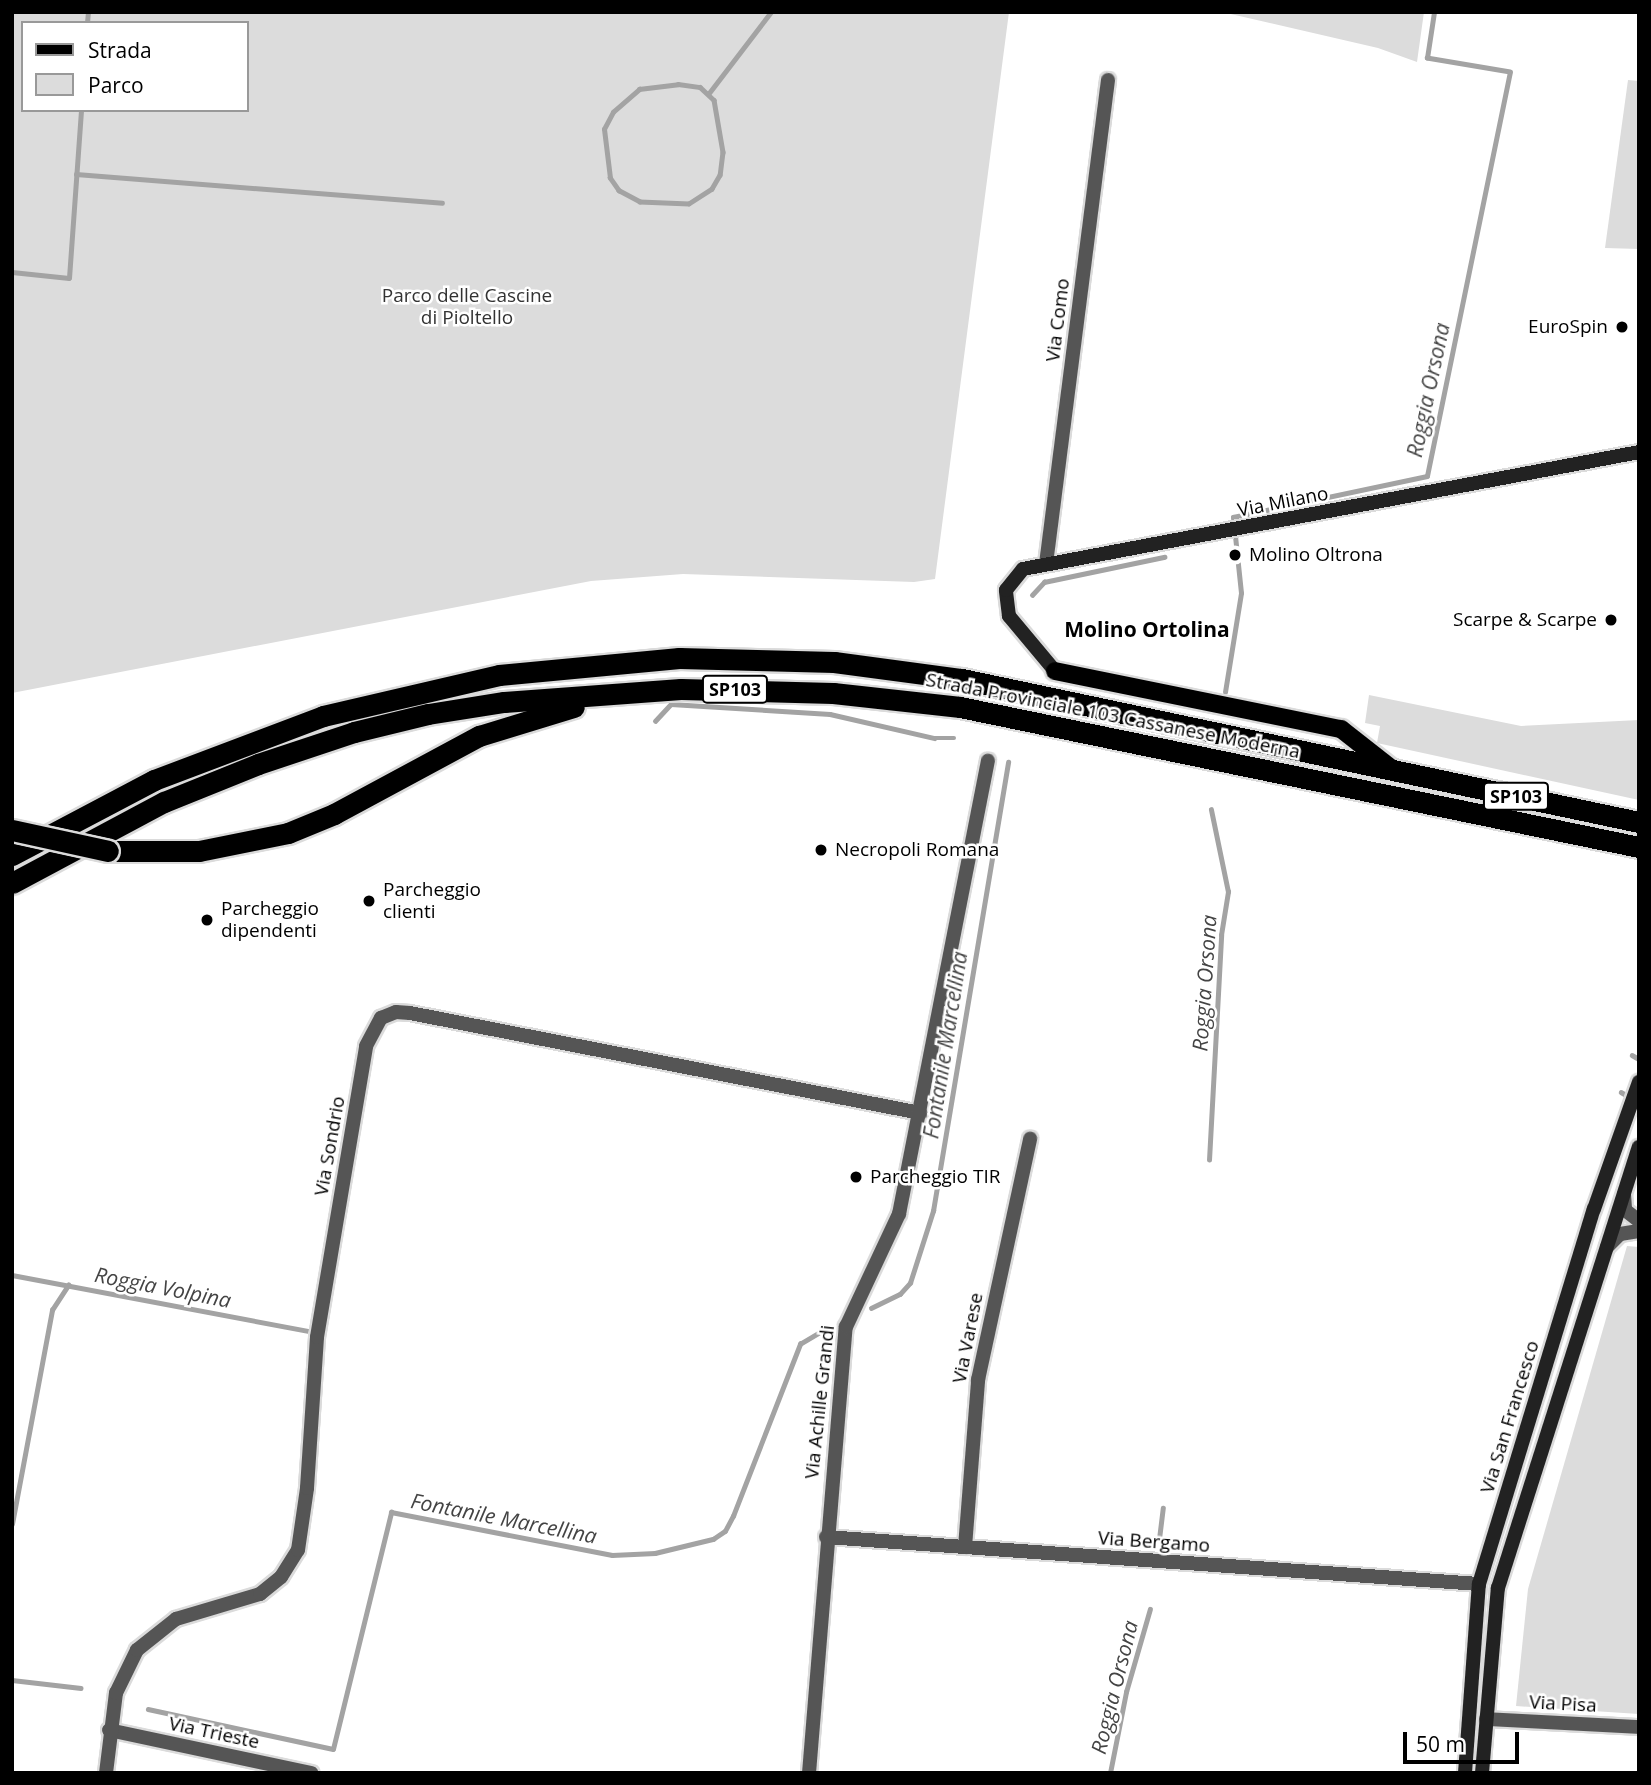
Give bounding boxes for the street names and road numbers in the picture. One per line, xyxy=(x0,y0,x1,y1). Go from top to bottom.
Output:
street label: Via Como xyxy=(1042,277,1074,363)
street label: Via Milano xyxy=(1236,482,1330,522)
street label: Strada Provinciale 103 Cassanese Moderna xyxy=(924,669,1302,763)
road number: SP103 xyxy=(702,674,768,704)
road number: SP103 xyxy=(1483,782,1549,810)
street label: Via Sondrio xyxy=(310,1094,350,1198)
street label: Via Varese xyxy=(948,1291,988,1385)
street label: Via Achille Grandi xyxy=(801,1324,839,1480)
street label: Via San Francesco xyxy=(1476,1338,1544,1496)
street label: Via Bergamo xyxy=(1097,1527,1211,1557)
street label: Via Pisa xyxy=(1529,1691,1597,1717)
street label: Via Trieste xyxy=(167,1712,261,1754)

